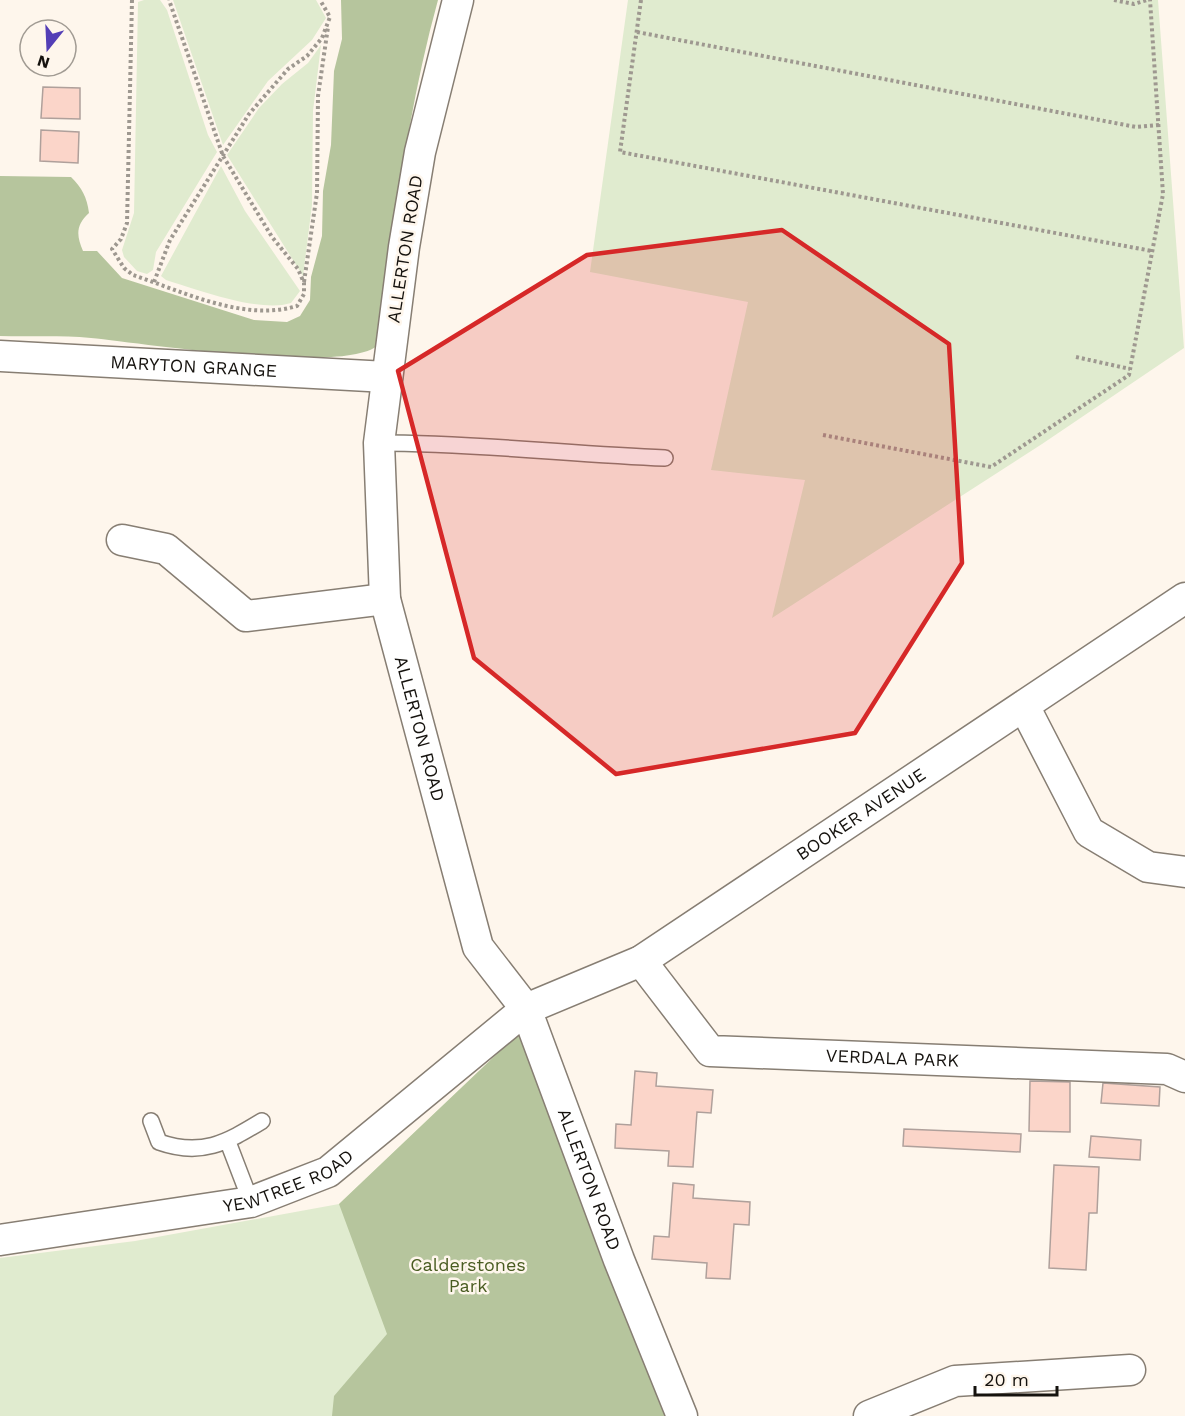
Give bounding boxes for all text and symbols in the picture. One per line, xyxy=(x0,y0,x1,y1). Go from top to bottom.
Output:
north arrow xyxy=(18,18,78,78)
text: N xyxy=(35,51,52,73)
street label: ALLERTON ROAD xyxy=(382,173,427,324)
street label: MARYTON GRANGE xyxy=(110,351,278,381)
street label: ALLERTON ROAD xyxy=(391,654,450,804)
street label: BOOKER AVENUE xyxy=(792,763,929,864)
street label: VERDALA PARK xyxy=(825,1045,960,1071)
street label: ALLERTON ROAD xyxy=(554,1105,625,1253)
street label: YEWTREE ROAD xyxy=(222,1145,357,1216)
park label: Calderstones Park xyxy=(410,1254,526,1296)
scale bar xyxy=(975,1359,1058,1397)
text: 20 m xyxy=(984,1369,1029,1390)

